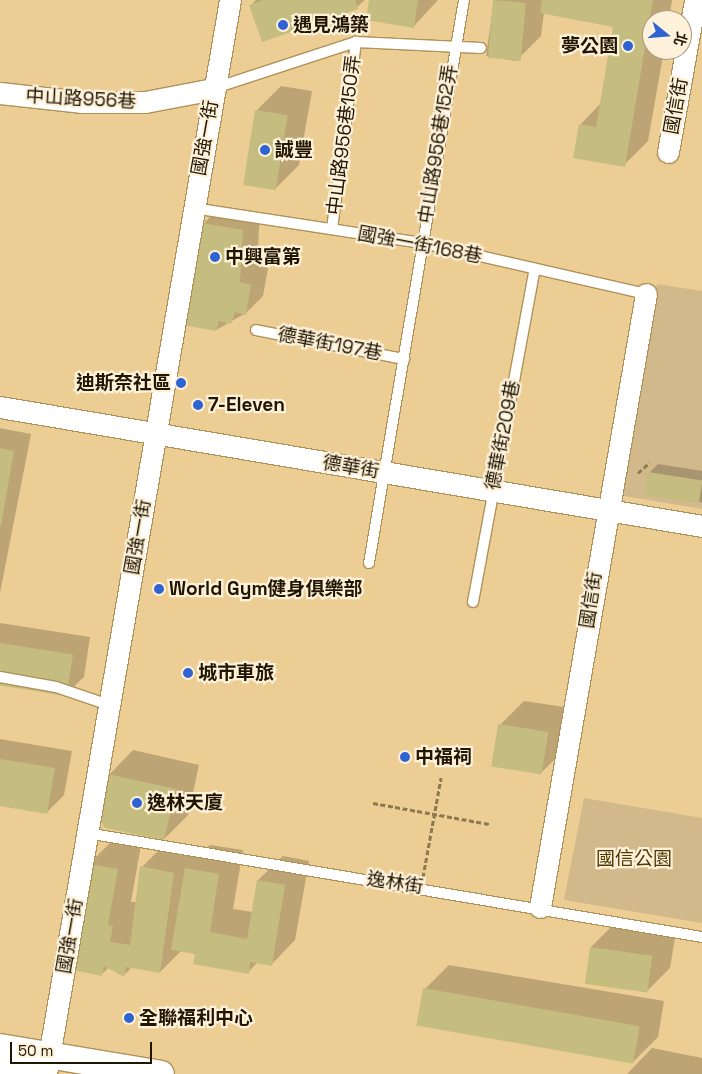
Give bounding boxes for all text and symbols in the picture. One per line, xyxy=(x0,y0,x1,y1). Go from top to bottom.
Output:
north arrow xyxy=(642,10,692,60)
place label: 遇見鴻築 xyxy=(293,14,369,36)
marker: 遇見鴻築 xyxy=(277,19,289,31)
text: 北 xyxy=(670,30,691,48)
place label: 夢公園 xyxy=(561,35,618,57)
marker: 夢公園 xyxy=(622,40,634,52)
street label: 中山路956巷150弄 xyxy=(323,54,365,216)
street label: 中山路956巷152弄 xyxy=(414,63,462,225)
street label: 國信街 xyxy=(660,76,692,136)
street label: 中山路956巷 xyxy=(25,85,137,113)
street label: 國強一街 xyxy=(187,99,223,177)
place label: 誠豐 xyxy=(275,139,313,161)
marker: 誠豐 xyxy=(259,144,271,156)
street label: 國強一街168巷 xyxy=(356,222,484,268)
place label: 中興富第 xyxy=(225,246,301,268)
marker: 中興富第 xyxy=(209,251,221,263)
street label: 德華街197巷 xyxy=(276,323,384,365)
place label: 迪斯奈社區 xyxy=(76,372,171,394)
marker: 迪斯奈社區 xyxy=(175,377,187,389)
street label: 德華街209巷 xyxy=(481,378,525,492)
place label: 7-Eleven xyxy=(208,394,285,416)
marker: 7-Eleven xyxy=(192,399,204,411)
street label: 德華街 xyxy=(321,451,381,483)
street label: 國強一街 xyxy=(120,498,156,576)
street label: 國信街 xyxy=(575,570,607,630)
place label: World Gym健身俱樂部 xyxy=(169,578,363,600)
marker: World Gym健身俱樂部 xyxy=(153,583,165,595)
place label: 城市車旅 xyxy=(198,662,274,684)
marker: 城市車旅 xyxy=(182,667,194,679)
place label: 中福祠 xyxy=(415,746,472,768)
marker: 中福祠 xyxy=(399,751,411,763)
place label: 逸林天廈 xyxy=(147,792,223,814)
marker: 逸林天廈 xyxy=(131,797,143,809)
park label: 國信公園 xyxy=(596,848,672,870)
street label: 逸林街 xyxy=(365,867,425,899)
street label: 國強一街 xyxy=(52,897,88,975)
place label: 全聯福利中心 xyxy=(139,1007,253,1029)
marker: 全聯福利中心 xyxy=(123,1012,135,1024)
scale bar xyxy=(12,1032,155,1064)
text: 50 m xyxy=(18,1041,53,1060)

